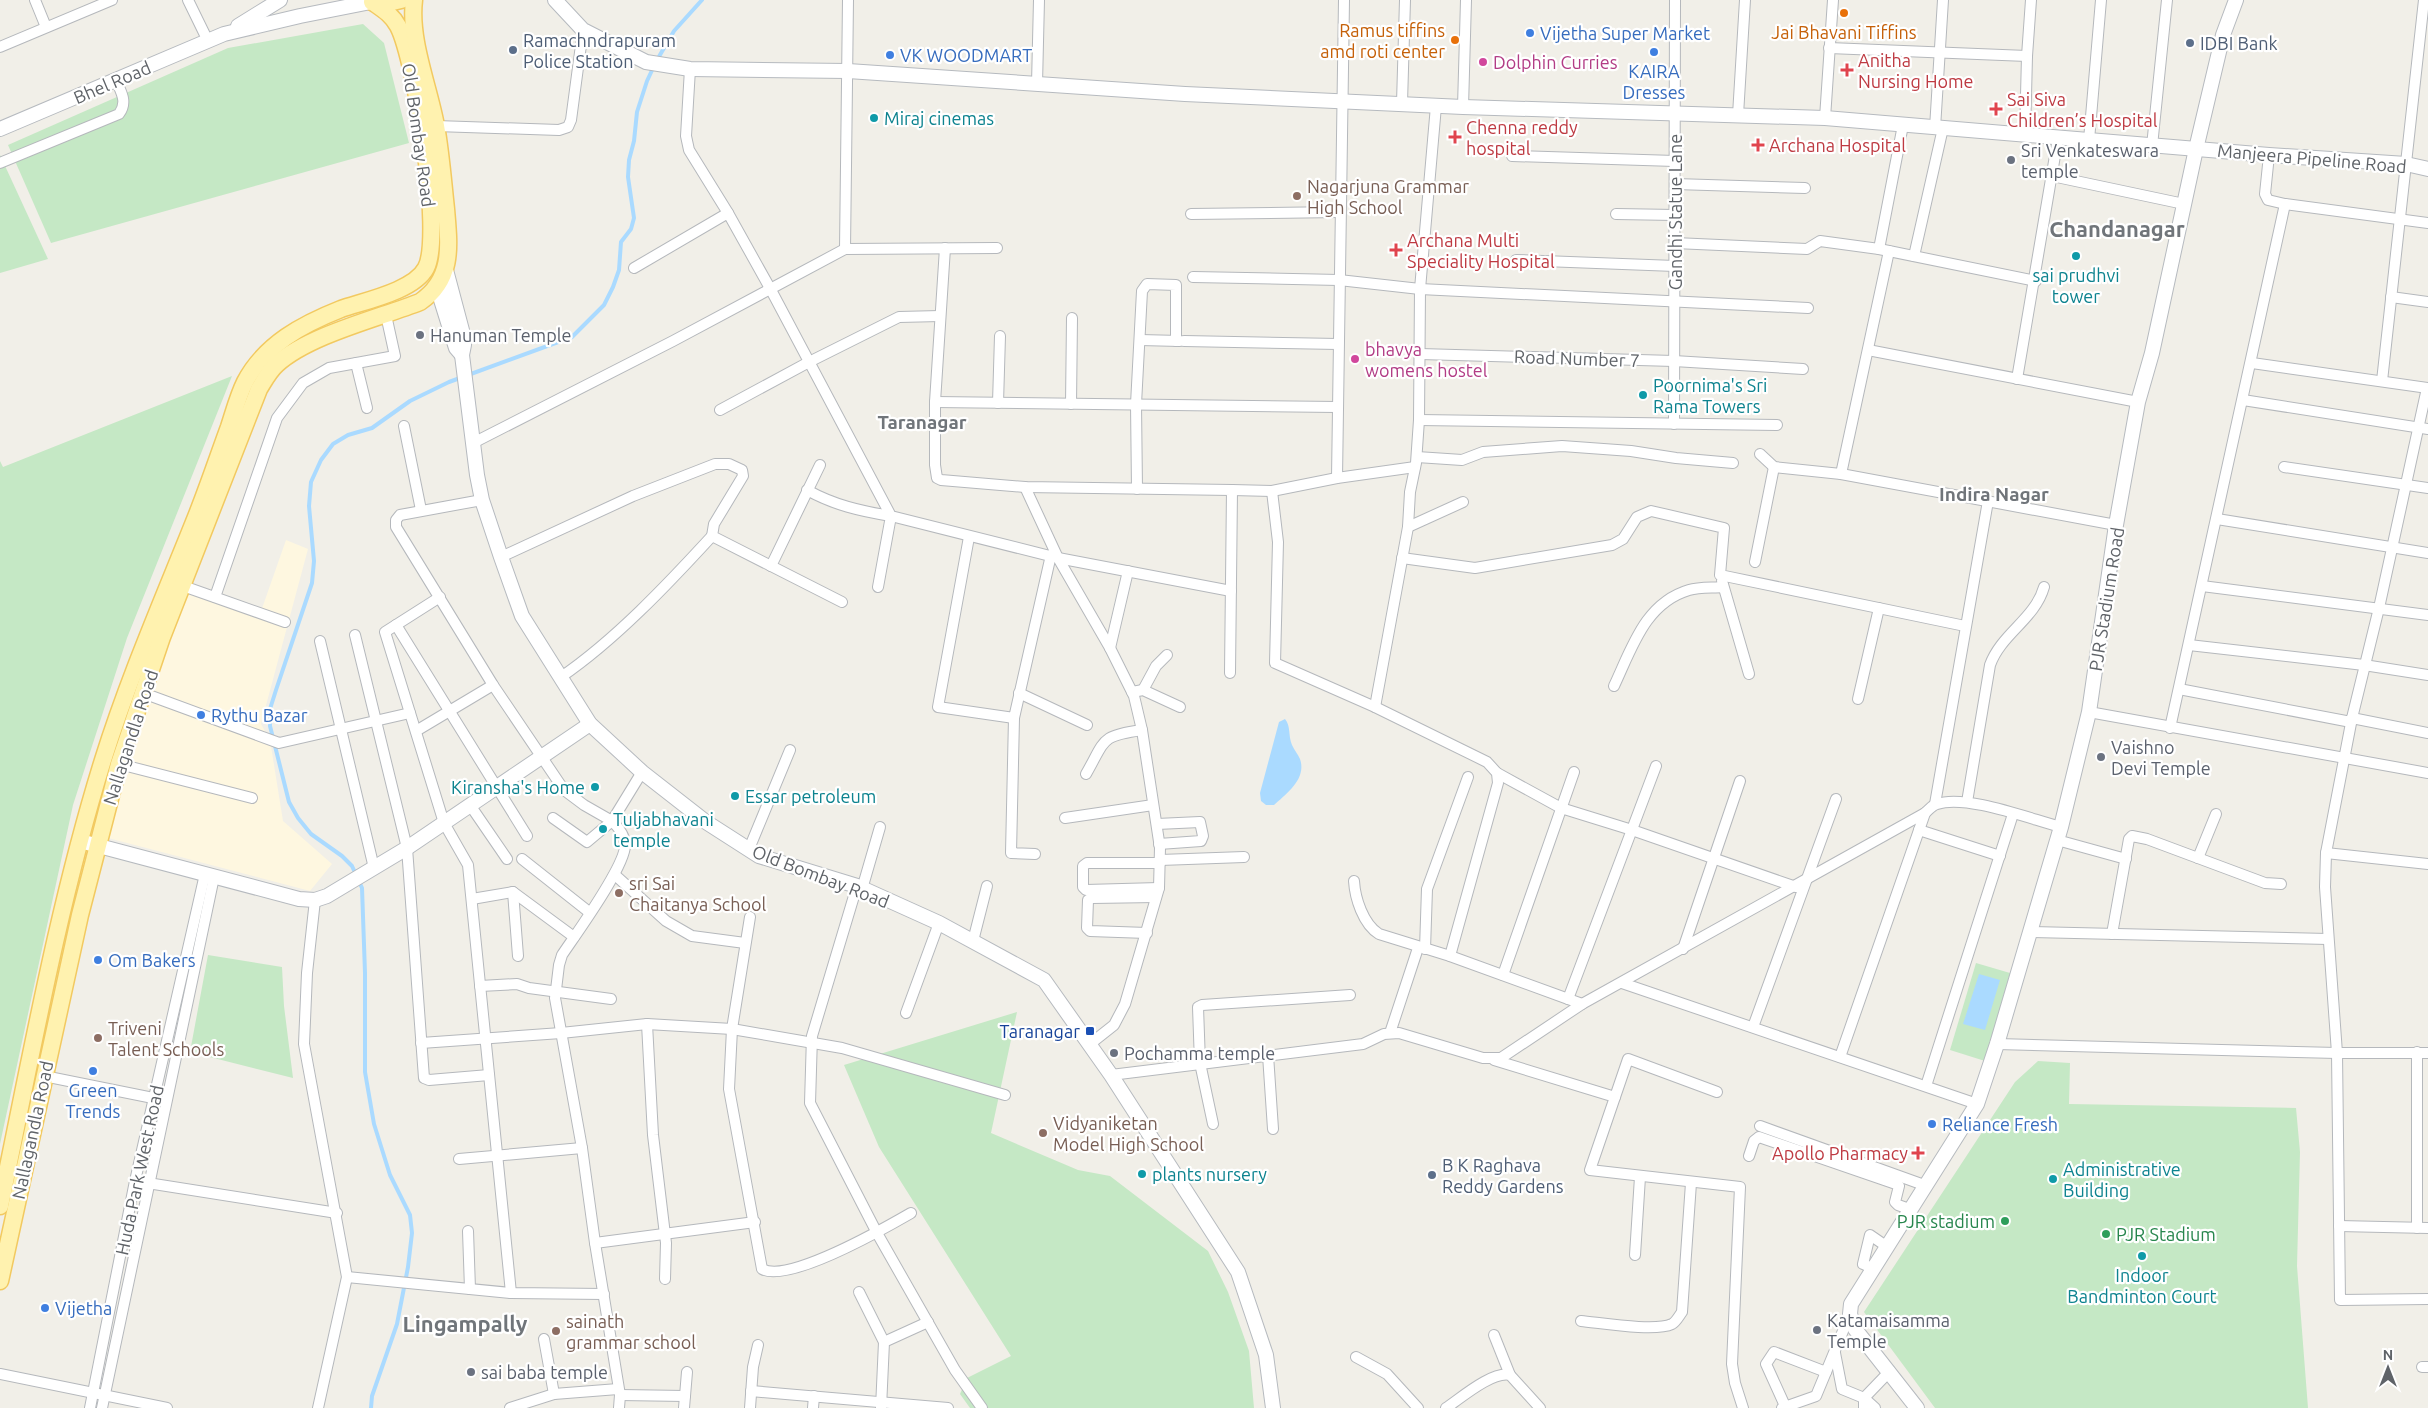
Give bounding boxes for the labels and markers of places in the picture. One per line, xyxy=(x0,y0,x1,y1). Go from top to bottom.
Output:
marker: Jai Bhavani Tiffins xyxy=(1838,7,1850,19)
place label: Ramus tiffins amd roti center xyxy=(1320,20,1445,61)
place label: Jai Bhavani Tiffins xyxy=(1771,22,1917,42)
place label: Vijetha Super Market xyxy=(1540,23,1710,43)
marker: Vijetha Super Market xyxy=(1524,27,1536,39)
place label: Ramachndrapuram Police Station xyxy=(523,30,676,71)
place label: IDBI Bank xyxy=(2200,33,2278,53)
marker: Ramus tiffins amd roti center xyxy=(1449,34,1461,46)
marker: IDBI Bank xyxy=(2184,37,2196,49)
marker: Ramachndrapuram Police Station xyxy=(507,44,519,56)
place label: VK WOODMART xyxy=(900,45,1032,65)
marker: KAIRA Dresses xyxy=(1648,46,1660,58)
marker: VK WOODMART xyxy=(884,49,896,61)
place label: Anitha Nursing Home xyxy=(1858,50,1973,91)
place label: Dolphin Curries xyxy=(1493,52,1618,72)
marker: Dolphin Curries xyxy=(1477,56,1489,68)
place label: KAIRA Dresses xyxy=(1623,61,1686,102)
marker: Anitha Nursing Home xyxy=(1840,63,1854,77)
place label: Sai Siva Children’s Hospital xyxy=(2007,89,2158,130)
marker: Sai Siva Children’s Hospital xyxy=(1989,102,2003,116)
place label: Miraj cinemas xyxy=(884,108,994,128)
marker: Miraj cinemas xyxy=(868,112,880,124)
place label: Chenna reddy hospital xyxy=(1466,117,1578,158)
marker: Chenna reddy hospital xyxy=(1448,130,1462,144)
place label: Archana Hospital xyxy=(1769,135,1906,155)
marker: Archana Hospital xyxy=(1751,138,1765,152)
place label: Sri Venkateswara temple xyxy=(2021,140,2159,181)
marker: Sri Venkateswara temple xyxy=(2005,154,2017,166)
place label: Nagarjuna Grammar High School xyxy=(1307,176,1469,217)
marker: Nagarjuna Grammar High School xyxy=(1291,190,1303,202)
place label: Archana Multi Speciality Hospital xyxy=(1407,230,1555,271)
marker: Archana Multi Speciality Hospital xyxy=(1389,243,1403,257)
marker: sai prudhvi tower xyxy=(2070,250,2082,262)
place label: sai prudhvi tower xyxy=(2032,265,2120,306)
place label: Hanuman Temple xyxy=(430,325,571,345)
marker: Hanuman Temple xyxy=(414,329,426,341)
place label: bhavya womens hostel xyxy=(1365,339,1488,380)
marker: bhavya womens hostel xyxy=(1349,353,1361,365)
place label: Poornima's Sri Rama Towers xyxy=(1653,375,1768,416)
marker: Poornima's Sri Rama Towers xyxy=(1637,389,1649,401)
place label: Rythu Bazar xyxy=(211,705,308,725)
marker: Rythu Bazar xyxy=(195,709,207,721)
place label: Vaishno Devi Temple xyxy=(2111,737,2211,778)
marker: Vaishno Devi Temple xyxy=(2095,751,2107,763)
place label: Kiransha's Home xyxy=(451,777,585,797)
marker: Kiransha's Home xyxy=(589,781,601,793)
place label: Essar petroleum xyxy=(745,786,876,806)
marker: Essar petroleum xyxy=(729,790,741,802)
place label: Tuljabhavani temple xyxy=(613,809,714,850)
marker: Tuljabhavani temple xyxy=(597,823,609,835)
place label: sri Sai Chaitanya School xyxy=(629,873,767,914)
marker: sri Sai Chaitanya School xyxy=(613,887,625,899)
place label: Om Bakers xyxy=(108,950,196,970)
marker: Om Bakers xyxy=(92,954,104,966)
place label: Triveni Talent Schools xyxy=(108,1018,225,1059)
place label: Taranagar xyxy=(999,1021,1080,1041)
marker: Taranagar xyxy=(1084,1025,1096,1037)
marker: Triveni Talent Schools xyxy=(92,1032,104,1044)
place label: Pochamma temple xyxy=(1124,1043,1275,1063)
marker: Pochamma temple xyxy=(1108,1047,1120,1059)
marker: Green Trends xyxy=(87,1065,99,1077)
place label: Green Trends xyxy=(66,1080,121,1121)
place label: Vidyaniketan Model High School xyxy=(1053,1113,1204,1154)
place label: Reliance Fresh xyxy=(1942,1114,2058,1134)
marker: Reliance Fresh xyxy=(1926,1118,1938,1130)
marker: Vidyaniketan Model High School xyxy=(1037,1127,1049,1139)
place label: Apollo Pharmacy xyxy=(1772,1143,1908,1163)
marker: Apollo Pharmacy xyxy=(1912,1147,1924,1159)
place label: B K Raghava Reddy Gardens xyxy=(1442,1155,1564,1196)
place label: Administrative Building xyxy=(2063,1159,2181,1200)
place label: plants nursery xyxy=(1152,1164,1267,1184)
marker: plants nursery xyxy=(1136,1168,1148,1180)
marker: B K Raghava Reddy Gardens xyxy=(1426,1169,1438,1181)
marker: Administrative Building xyxy=(2047,1173,2059,1185)
place label: PJR stadium xyxy=(1897,1211,1995,1231)
marker: PJR stadium xyxy=(1999,1215,2011,1227)
place label: PJR Stadium xyxy=(2116,1224,2216,1244)
marker: PJR Stadium xyxy=(2100,1228,2112,1240)
marker: Indoor Bandminton Court xyxy=(2136,1250,2148,1262)
place label: Indoor Bandminton Court xyxy=(2067,1265,2217,1306)
place label: Vijetha xyxy=(55,1298,112,1318)
marker: Vijetha xyxy=(39,1302,51,1314)
place label: Katamaisamma Temple xyxy=(1827,1310,1950,1351)
place label: sainath grammar school xyxy=(566,1311,696,1352)
marker: Katamaisamma Temple xyxy=(1811,1324,1823,1336)
marker: sainath grammar school xyxy=(550,1325,562,1337)
place label: sai baba temple xyxy=(481,1362,608,1382)
marker: sai baba temple xyxy=(465,1366,477,1378)

